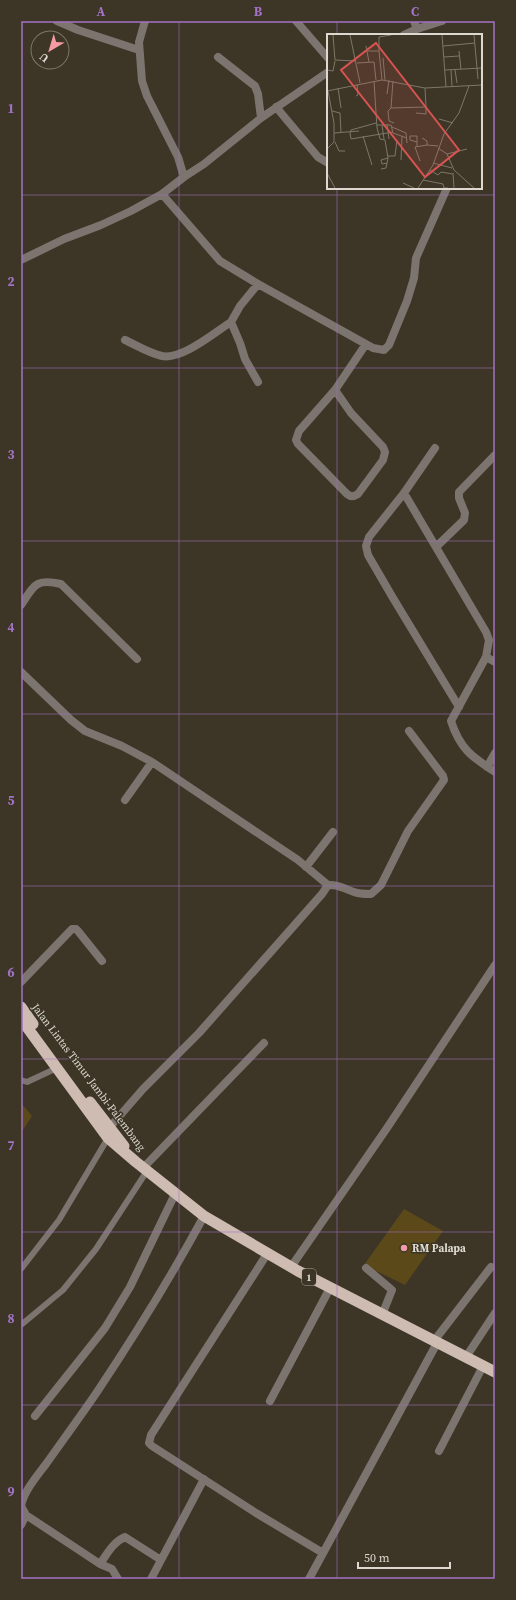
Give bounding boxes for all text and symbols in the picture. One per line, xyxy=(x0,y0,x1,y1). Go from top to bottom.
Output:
text: A xyxy=(97,3,106,20)
text: B xyxy=(254,3,263,20)
text: C xyxy=(411,3,419,20)
north arrow xyxy=(30,30,70,70)
inset map xyxy=(327,34,482,189)
text: U xyxy=(36,49,52,66)
text: 1 xyxy=(7,100,15,117)
text: 2 xyxy=(7,273,15,290)
text: 3 xyxy=(7,446,15,463)
text: 4 xyxy=(7,619,15,636)
text: 5 xyxy=(7,792,15,809)
text: 6 xyxy=(7,964,15,981)
street label: Jalan Lintas Timur Jambi-Palembang xyxy=(28,1000,149,1154)
text: 7 xyxy=(7,1137,15,1154)
place label: RM Palapa xyxy=(412,1241,466,1256)
marker: RM Palapa xyxy=(399,1243,409,1253)
road number: 1 xyxy=(302,1269,316,1285)
text: 8 xyxy=(7,1310,15,1327)
text: 9 xyxy=(7,1483,15,1500)
scale bar xyxy=(358,1544,450,1570)
text: 50 m xyxy=(364,1550,390,1566)

